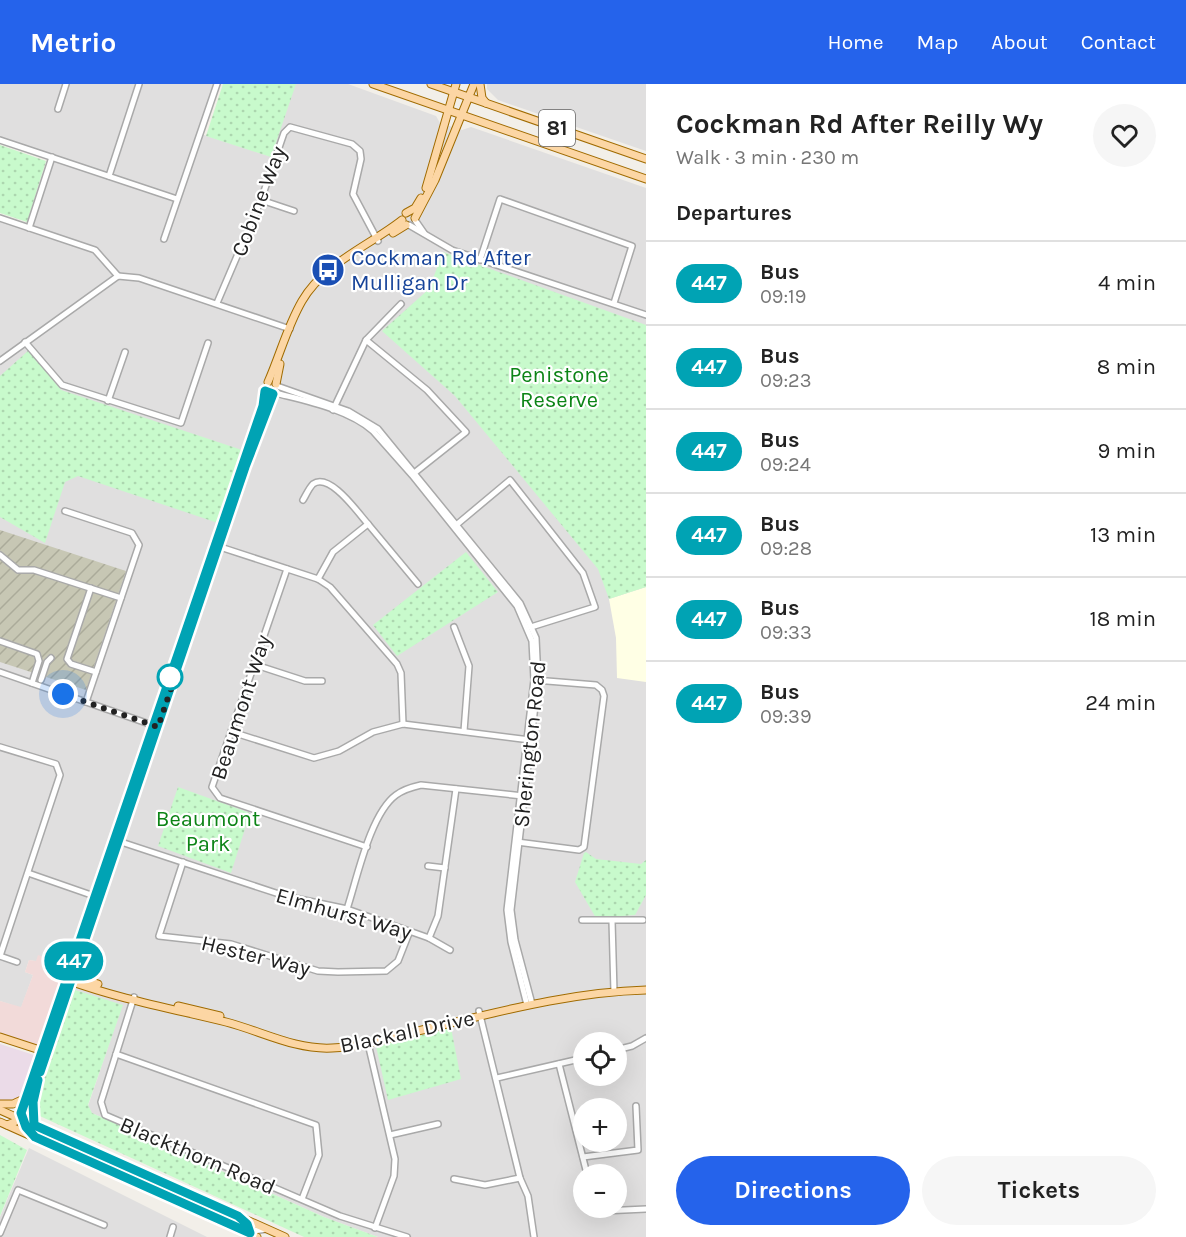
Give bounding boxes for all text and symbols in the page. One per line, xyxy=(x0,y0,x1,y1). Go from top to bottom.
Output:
text: Metrio xyxy=(30,26,116,59)
text: Home xyxy=(828,30,884,54)
text: Map xyxy=(917,30,958,54)
text: About xyxy=(991,30,1048,54)
text: Contact xyxy=(1081,30,1156,54)
button: heart xyxy=(1093,104,1156,167)
text: Cockman Rd After Reilly Wy xyxy=(676,107,1043,140)
road number: 81 xyxy=(539,110,575,146)
street label: Cobine Way xyxy=(226,142,292,260)
text: Walk · 3 min · 230 m xyxy=(676,146,859,169)
text: Departures xyxy=(676,200,792,226)
place label: Cockman Rd After Mulligan Dr xyxy=(351,245,531,296)
bus stop icon: Cockman Rd After Mulligan Dr xyxy=(310,252,346,288)
text: Bus xyxy=(760,259,800,285)
text: 4 min xyxy=(1098,270,1156,296)
text: 447 xyxy=(691,271,727,295)
text: 09:19 xyxy=(760,285,806,308)
text: Bus xyxy=(760,343,800,369)
text: 8 min xyxy=(1097,354,1156,380)
text: 447 xyxy=(691,355,727,379)
park label: Penistone Reserve xyxy=(509,362,609,413)
text: 09:23 xyxy=(760,369,811,392)
text: Bus xyxy=(760,427,800,453)
text: 9 min xyxy=(1098,438,1156,464)
text: 447 xyxy=(691,439,727,463)
text: 09:24 xyxy=(760,453,811,476)
text: Bus xyxy=(760,511,800,537)
text: 13 min xyxy=(1090,522,1156,548)
text: 447 xyxy=(691,523,727,547)
text: 09:28 xyxy=(760,537,812,560)
text: Bus xyxy=(760,595,800,621)
text: 18 min xyxy=(1090,606,1156,632)
text: 447 xyxy=(691,607,727,631)
text: 09:33 xyxy=(760,621,812,644)
street label: Beaumont Way xyxy=(205,631,277,783)
street label: Sherington Road xyxy=(508,659,552,829)
unlabelled marker xyxy=(157,664,183,690)
your location xyxy=(48,679,78,709)
text: Bus xyxy=(760,679,800,705)
text: 24 min xyxy=(1085,690,1156,716)
text: 447 xyxy=(691,691,727,715)
text: 09:39 xyxy=(760,705,812,728)
park label: Beaumont Park xyxy=(156,806,260,857)
street label: Elmhurst Way xyxy=(273,882,415,946)
street label: Hester Way xyxy=(198,930,313,982)
line badge: 447 xyxy=(40,942,109,980)
text: 447 xyxy=(56,949,92,973)
street label: Blackall Drive xyxy=(338,1005,477,1059)
map controls xyxy=(573,1032,627,1218)
button: locate xyxy=(573,1032,627,1086)
button: + xyxy=(573,1098,627,1152)
street label: Blackthorn Road xyxy=(116,1111,279,1200)
button: Directions xyxy=(676,1156,910,1225)
button: Tickets xyxy=(922,1156,1156,1225)
button: − xyxy=(573,1164,627,1218)

